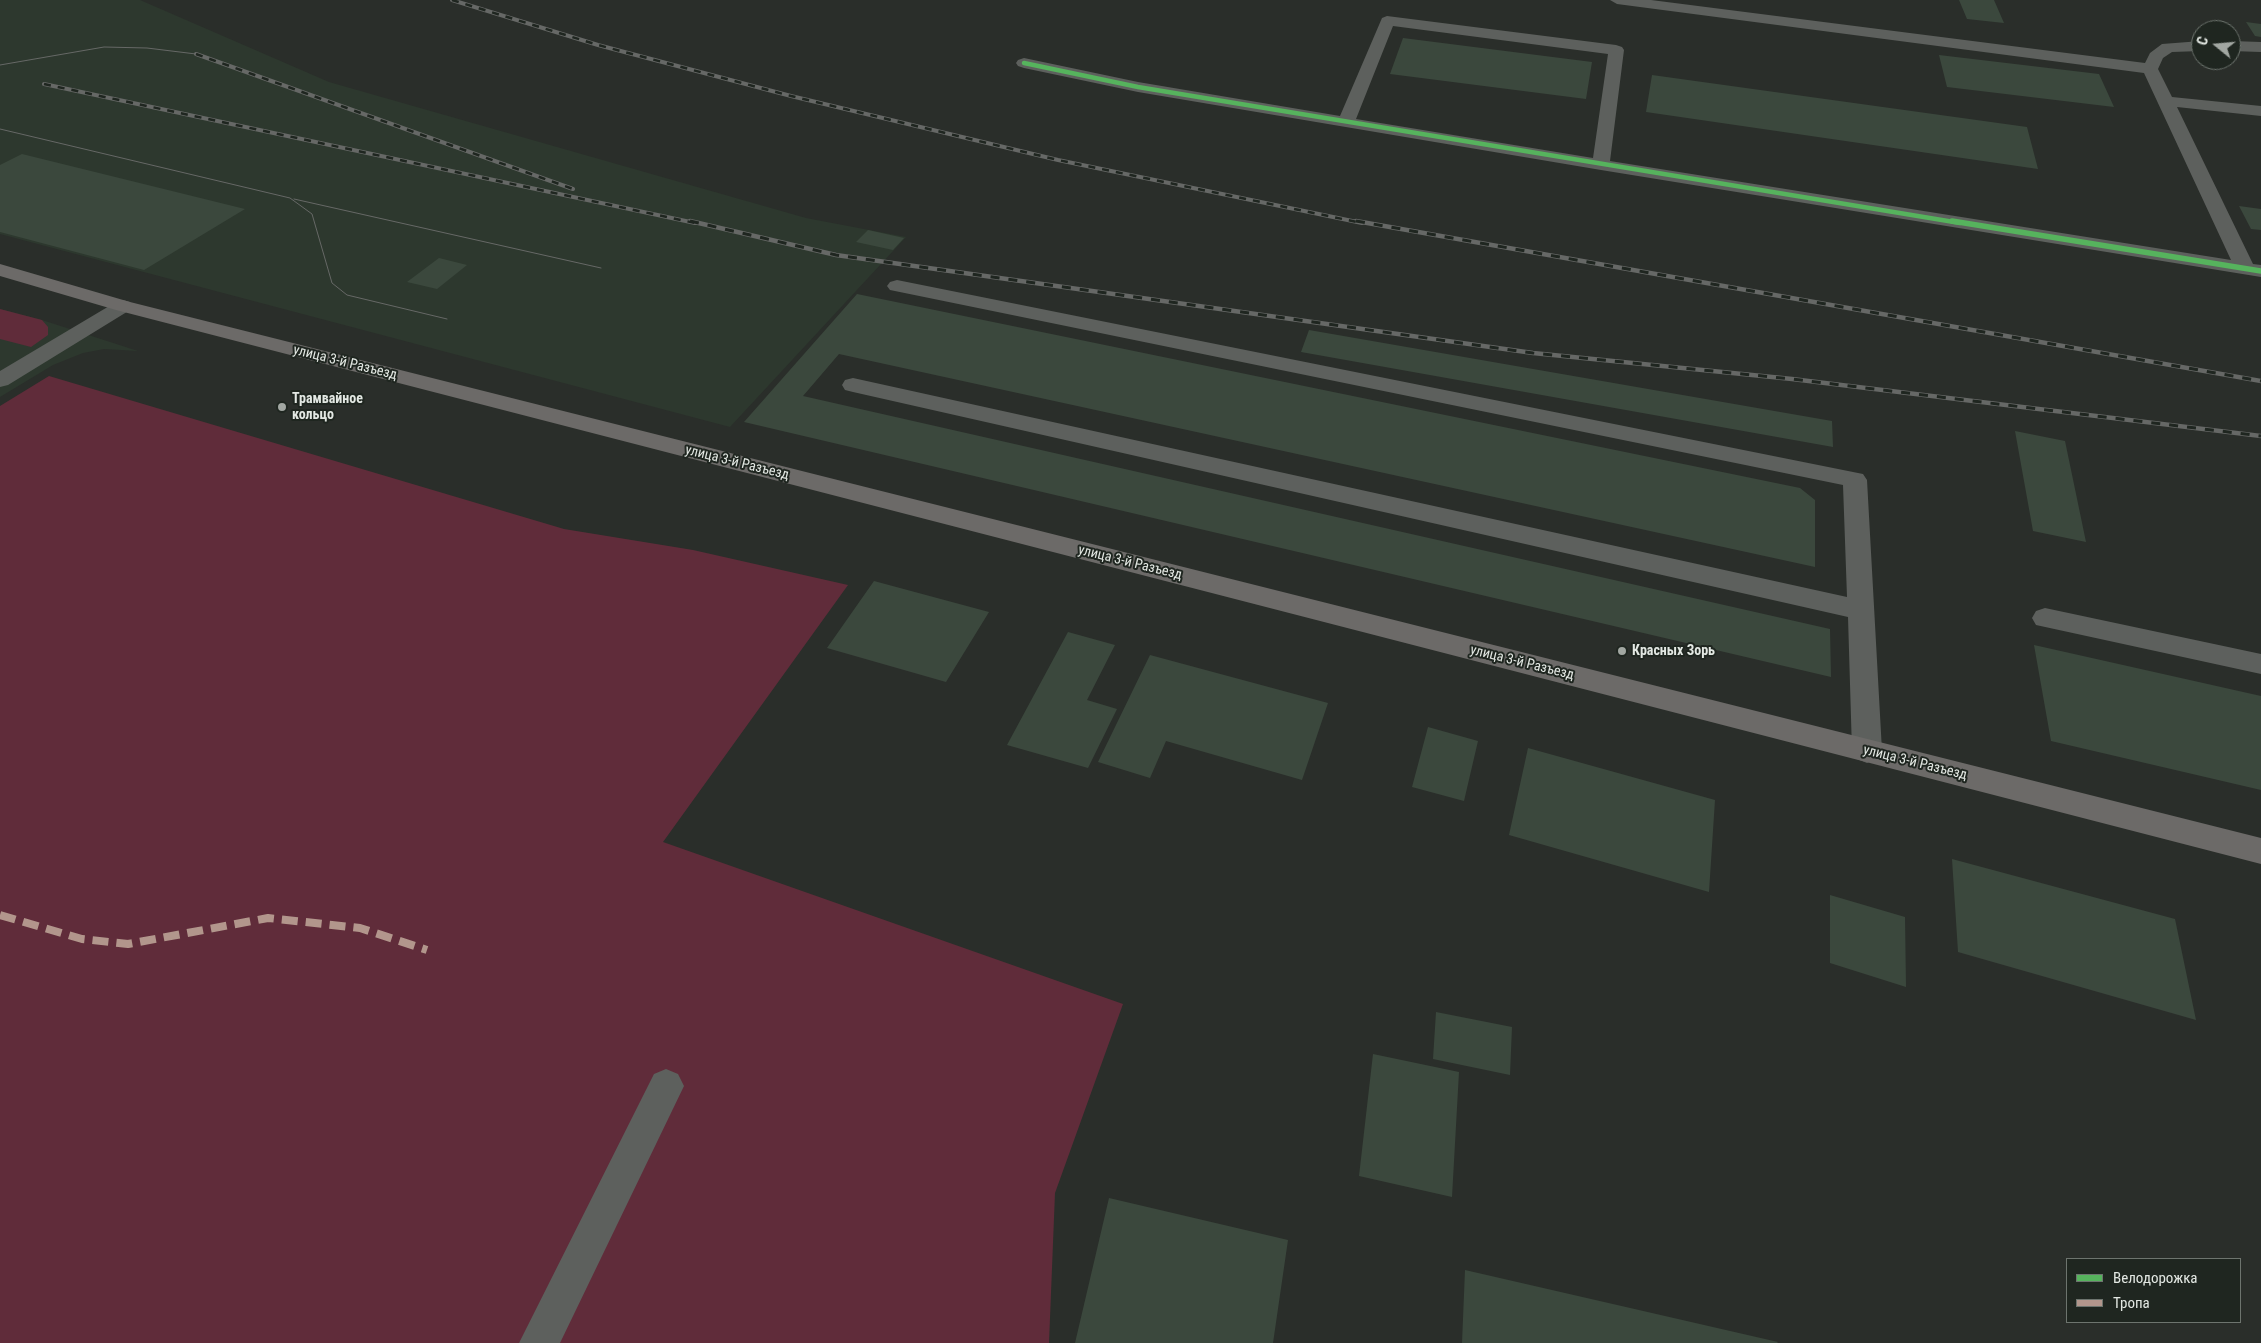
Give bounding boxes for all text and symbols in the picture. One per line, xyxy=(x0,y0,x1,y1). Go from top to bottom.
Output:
north arrow xyxy=(2191,20,2241,70)
text: С xyxy=(2194,35,2211,47)
street label: улица 3-й Разъезд xyxy=(291,342,399,384)
place label: Трамвайное кольцо xyxy=(292,391,363,424)
marker: Трамвайное кольцо xyxy=(276,401,288,413)
street label: улица 3-й Разъезд xyxy=(683,442,791,484)
street label: улица 3-й Разъезд xyxy=(1076,542,1184,584)
street label: улица 3-й Разъезд xyxy=(1468,642,1576,684)
place label: Красных Зорь xyxy=(1632,643,1715,659)
marker: Красных Зорь xyxy=(1616,645,1628,657)
street label: улица 3-й Разъезд xyxy=(1861,742,1969,784)
legend xyxy=(2066,1258,2241,1323)
text: Велодорожка xyxy=(2113,1269,2198,1287)
text: Тропа xyxy=(2113,1294,2150,1312)

